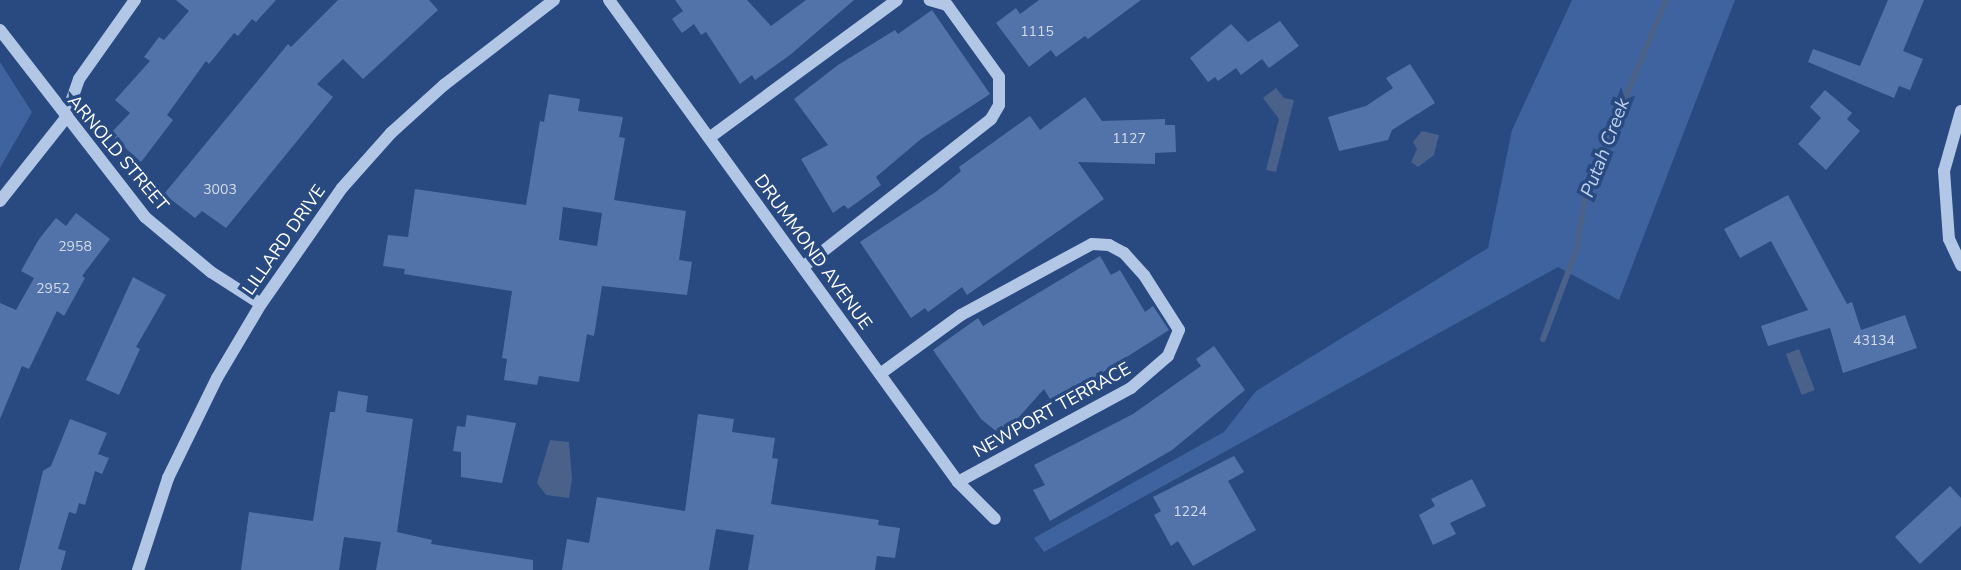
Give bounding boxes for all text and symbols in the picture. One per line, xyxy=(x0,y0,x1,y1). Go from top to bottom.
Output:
house number: 1115 xyxy=(1020,24,1054,40)
street label: ARNOLD STREET xyxy=(63,90,173,216)
water label: Putah Creek xyxy=(1577,95,1635,201)
house number: 1127 xyxy=(1112,131,1146,147)
street label: DRUMMOND AVENUE xyxy=(749,170,877,334)
street label: LILLARD DRIVE xyxy=(238,181,330,299)
house number: 3003 xyxy=(203,182,237,198)
house number: 2958 xyxy=(58,239,92,255)
house number: 2952 xyxy=(36,281,70,297)
house number: 43134 xyxy=(1853,333,1895,349)
street label: NEWPORT TERRACE xyxy=(970,358,1134,462)
house number: 1224 xyxy=(1173,504,1207,520)

